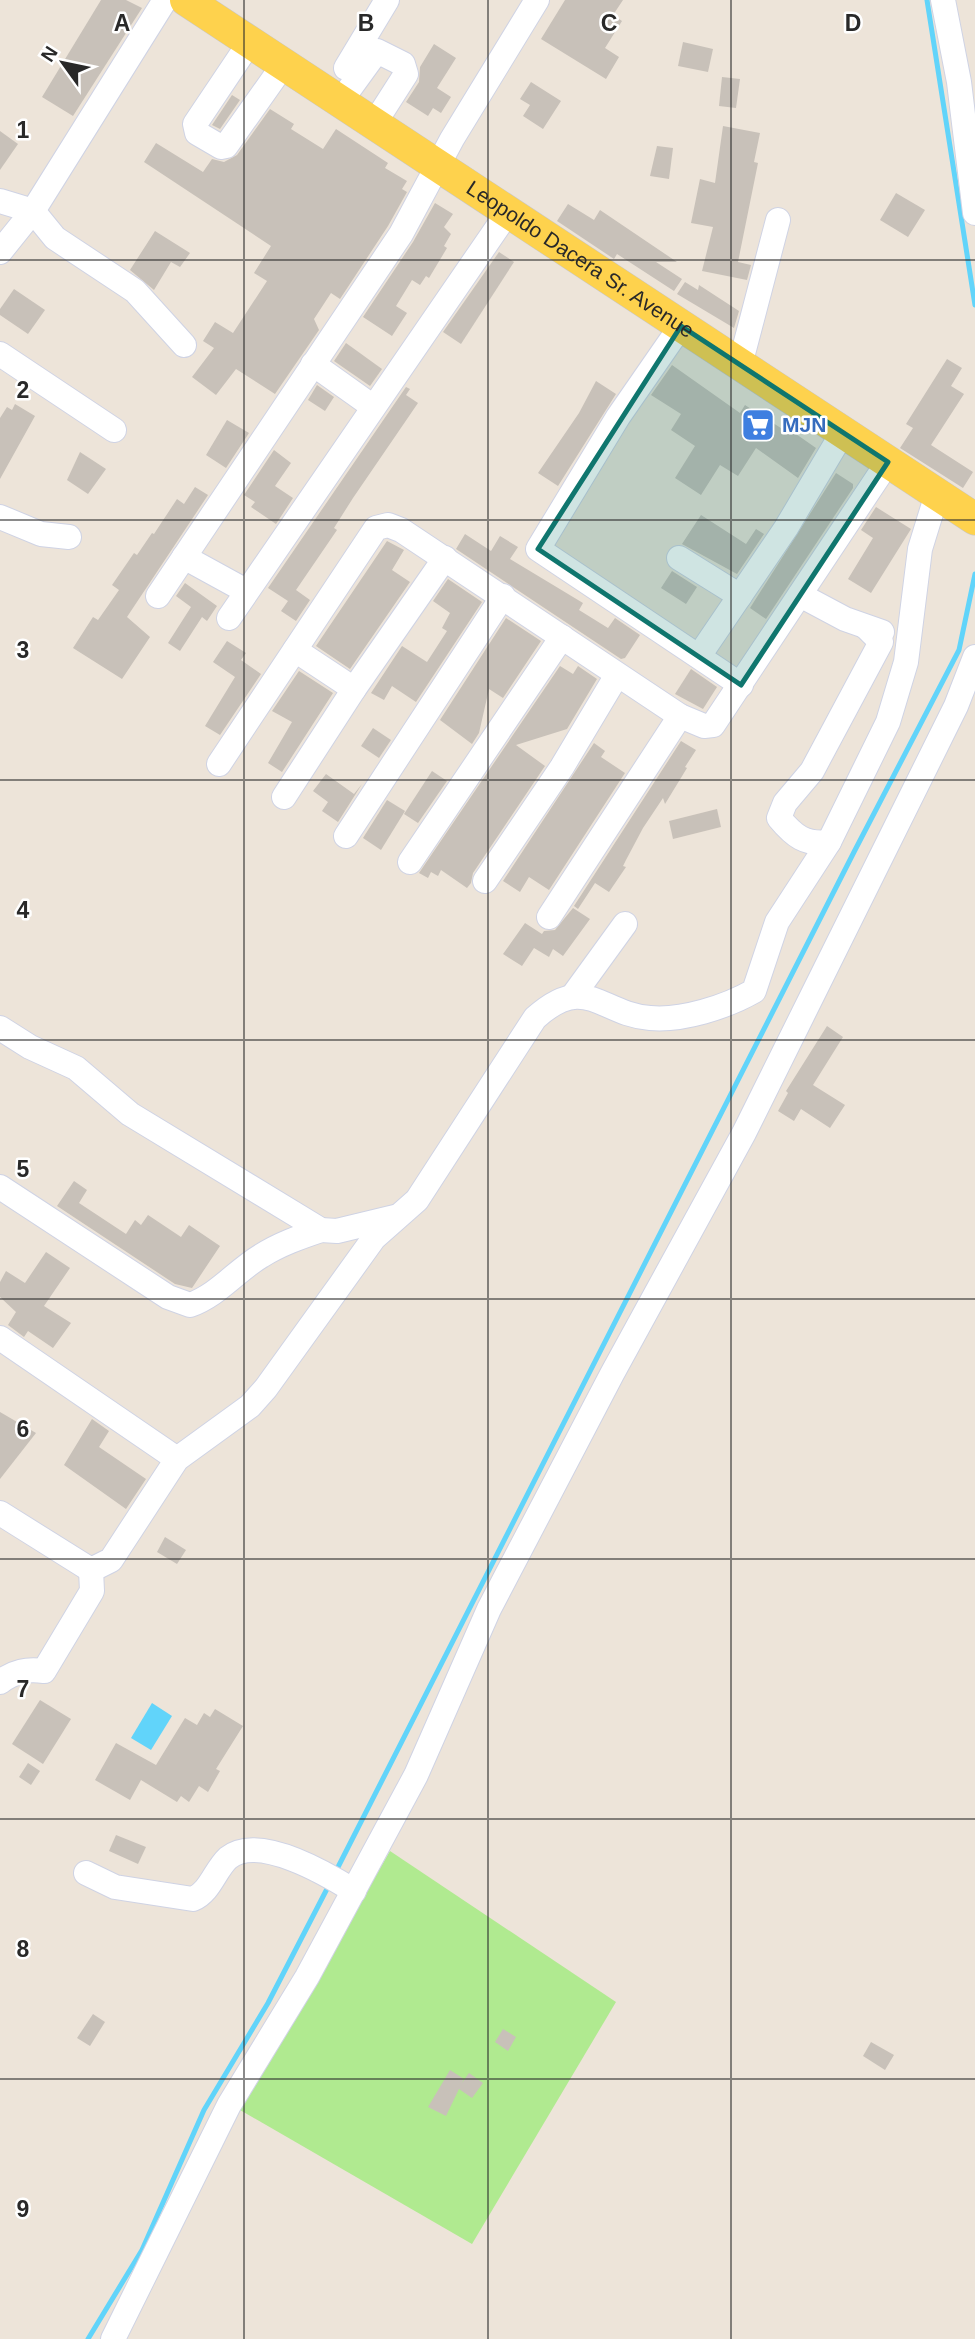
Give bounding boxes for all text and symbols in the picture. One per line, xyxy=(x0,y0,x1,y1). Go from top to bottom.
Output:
text: A xyxy=(114,10,130,36)
text: B xyxy=(358,10,374,36)
text: C xyxy=(601,10,617,36)
text: D xyxy=(845,10,861,36)
north arrow xyxy=(28,28,98,98)
text: N xyxy=(37,43,62,65)
text: 1 xyxy=(17,117,30,143)
street label: Leopoldo Dacera Sr. Avenue xyxy=(463,176,699,342)
text: 2 xyxy=(17,377,29,403)
supermarket icon: MJN xyxy=(739,406,777,444)
place label: MJN xyxy=(782,413,826,436)
text: 3 xyxy=(17,637,29,663)
text: 4 xyxy=(17,897,30,923)
text: 5 xyxy=(17,1156,30,1182)
text: 6 xyxy=(17,1416,29,1442)
text: 7 xyxy=(17,1676,29,1702)
text: 8 xyxy=(17,1936,30,1962)
text: 9 xyxy=(17,2196,29,2222)

